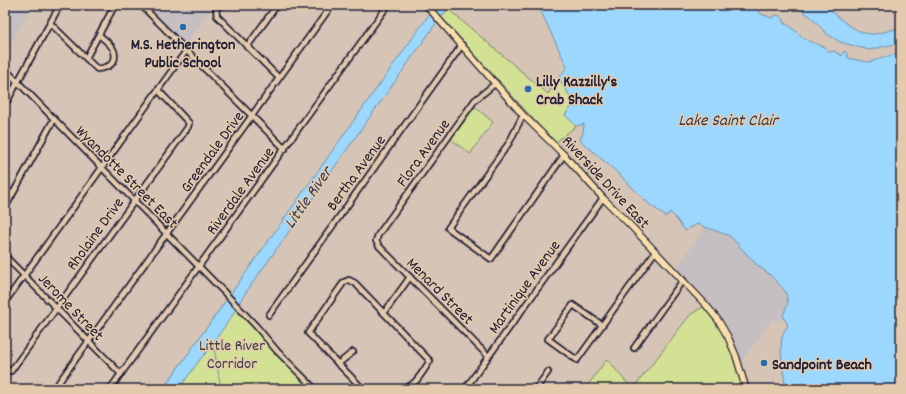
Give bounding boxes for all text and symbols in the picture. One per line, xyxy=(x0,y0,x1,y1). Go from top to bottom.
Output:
marker: M.S. Hetherington Public School xyxy=(178,22,188,32)
place label: M.S. Hetherington Public School xyxy=(131,34,235,75)
place label: Lilly Kazzilly's Crab Shack xyxy=(536,71,617,112)
marker: Lilly Kazzilly's Crab Shack xyxy=(523,84,533,94)
street label: Greendale Drive xyxy=(176,107,250,198)
water label: Lake Saint Clair xyxy=(678,110,780,134)
street label: Flora Avenue xyxy=(392,115,457,192)
street label: Wyandotte Street East xyxy=(69,121,183,235)
street label: Bertha Avenue xyxy=(322,131,392,216)
street label: Riverside Drive East xyxy=(556,131,655,235)
street label: Riverdale Avenue xyxy=(201,143,281,240)
water label: Little River xyxy=(279,162,340,234)
street label: Rholaine Drive xyxy=(62,193,130,276)
street label: Martinique Avenue xyxy=(483,236,567,339)
street label: Menard Street xyxy=(400,253,478,331)
street label: Jerome Street xyxy=(32,269,109,347)
park label: Little River Corridor xyxy=(199,335,265,376)
place label: Sandpoint Beach xyxy=(772,354,872,377)
marker: Sandpoint Beach xyxy=(759,358,769,368)

